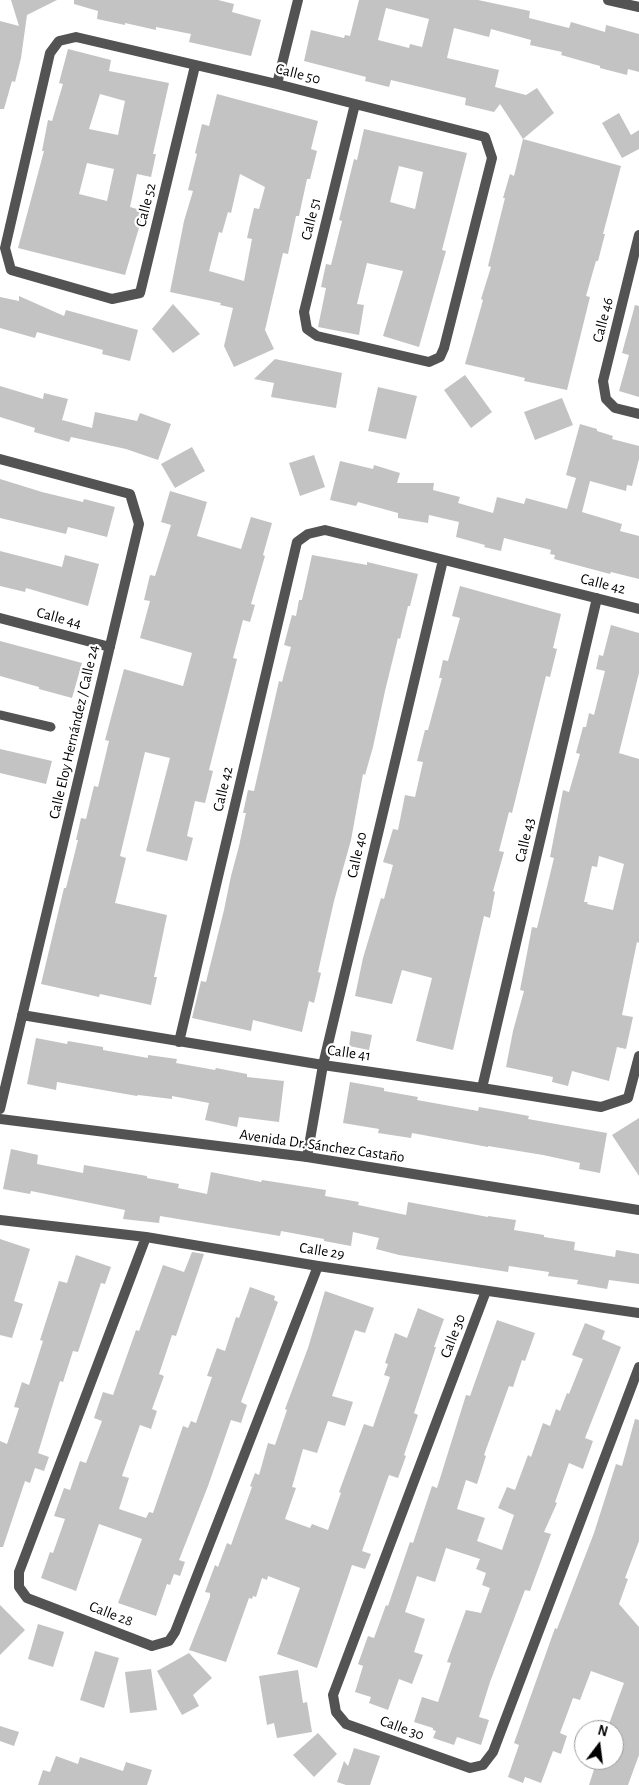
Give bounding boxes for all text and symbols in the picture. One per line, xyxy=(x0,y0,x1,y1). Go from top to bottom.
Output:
street label: Calle 50 xyxy=(274,60,322,88)
street label: Calle 52 xyxy=(132,181,160,229)
street label: Calle 51 xyxy=(297,196,325,242)
street label: Calle 46 xyxy=(589,296,617,344)
street label: Calle 42 xyxy=(579,570,627,598)
street label: Calle 44 xyxy=(34,603,84,633)
street label: Calle Eloy Hernández / Calle 24 xyxy=(45,643,103,821)
street label: Calle 42 xyxy=(209,765,237,813)
street label: Calle 43 xyxy=(511,816,539,864)
street label: Calle 40 xyxy=(343,830,371,880)
street label: Calle 41 xyxy=(326,1041,372,1065)
street label: Avenida Dr. Sánchez Castaño xyxy=(238,1125,406,1167)
street label: Calle 29 xyxy=(298,1239,346,1263)
street label: Calle 30 xyxy=(436,1311,470,1361)
street label: Calle 28 xyxy=(87,1597,135,1631)
street label: Calle 30 xyxy=(377,1712,427,1744)
north arrow xyxy=(574,1720,624,1770)
text: N xyxy=(596,1723,609,1739)

